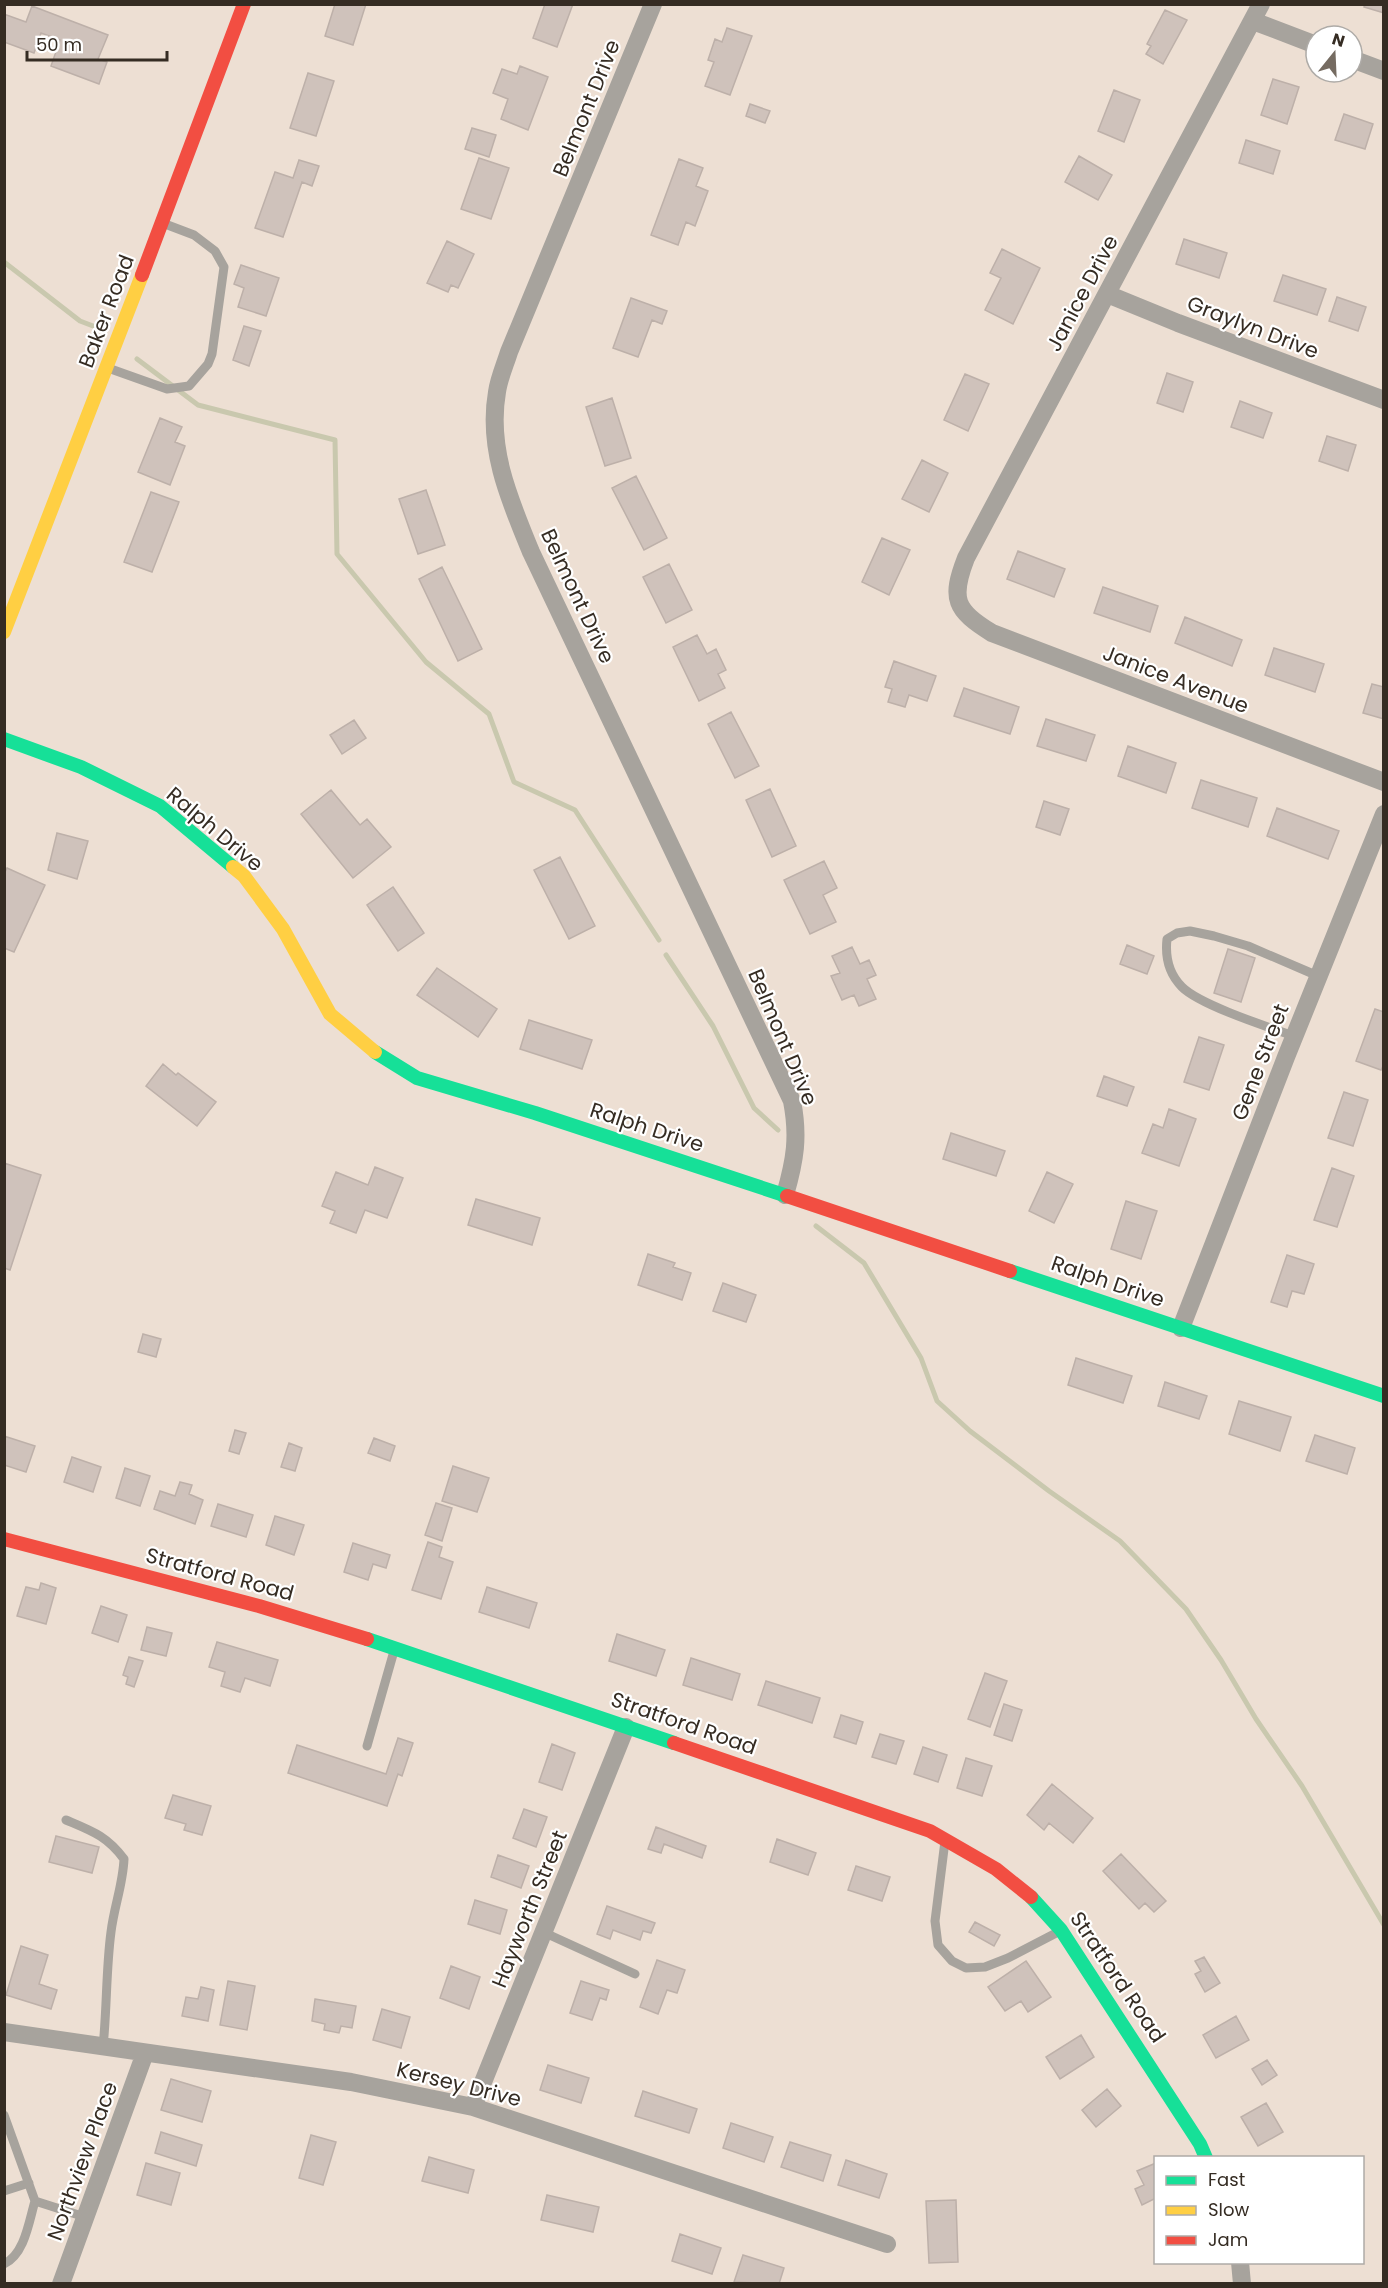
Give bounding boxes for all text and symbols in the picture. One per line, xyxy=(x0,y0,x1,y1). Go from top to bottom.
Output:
scale bar xyxy=(27,24,166,62)
north arrow xyxy=(1304,24,1364,84)
text: N xyxy=(1329,27,1348,53)
text: 50 m xyxy=(36,32,82,57)
street label: Belmont Drive xyxy=(545,35,627,181)
street label: Janice Drive xyxy=(1039,230,1125,356)
street label: Baker Road xyxy=(71,250,141,372)
street label: Graylyn Drive xyxy=(1183,289,1323,365)
street label: Belmont Drive xyxy=(534,524,622,668)
street label: Janice Avenue xyxy=(1099,638,1253,720)
street label: Ralph Drive xyxy=(160,780,270,878)
street label: Belmont Drive xyxy=(741,964,825,1110)
street label: Gene Street xyxy=(1224,999,1296,1125)
street label: Ralph Drive xyxy=(586,1095,708,1159)
street label: Ralph Drive xyxy=(1047,1248,1169,1314)
street label: Stratford Road xyxy=(143,1540,297,1608)
street label: Stratford Road xyxy=(607,1685,761,1761)
street label: Hayworth Street xyxy=(484,1826,574,1992)
street label: Stratford Road xyxy=(1063,1906,1173,2048)
street label: Kersey Drive xyxy=(394,2055,524,2113)
street label: Northview Place xyxy=(40,2077,124,2245)
legend xyxy=(1154,2156,1364,2264)
text: Fast xyxy=(1208,2167,1245,2192)
text: Slow xyxy=(1208,2197,1250,2222)
text: Jam xyxy=(1208,2227,1248,2252)

